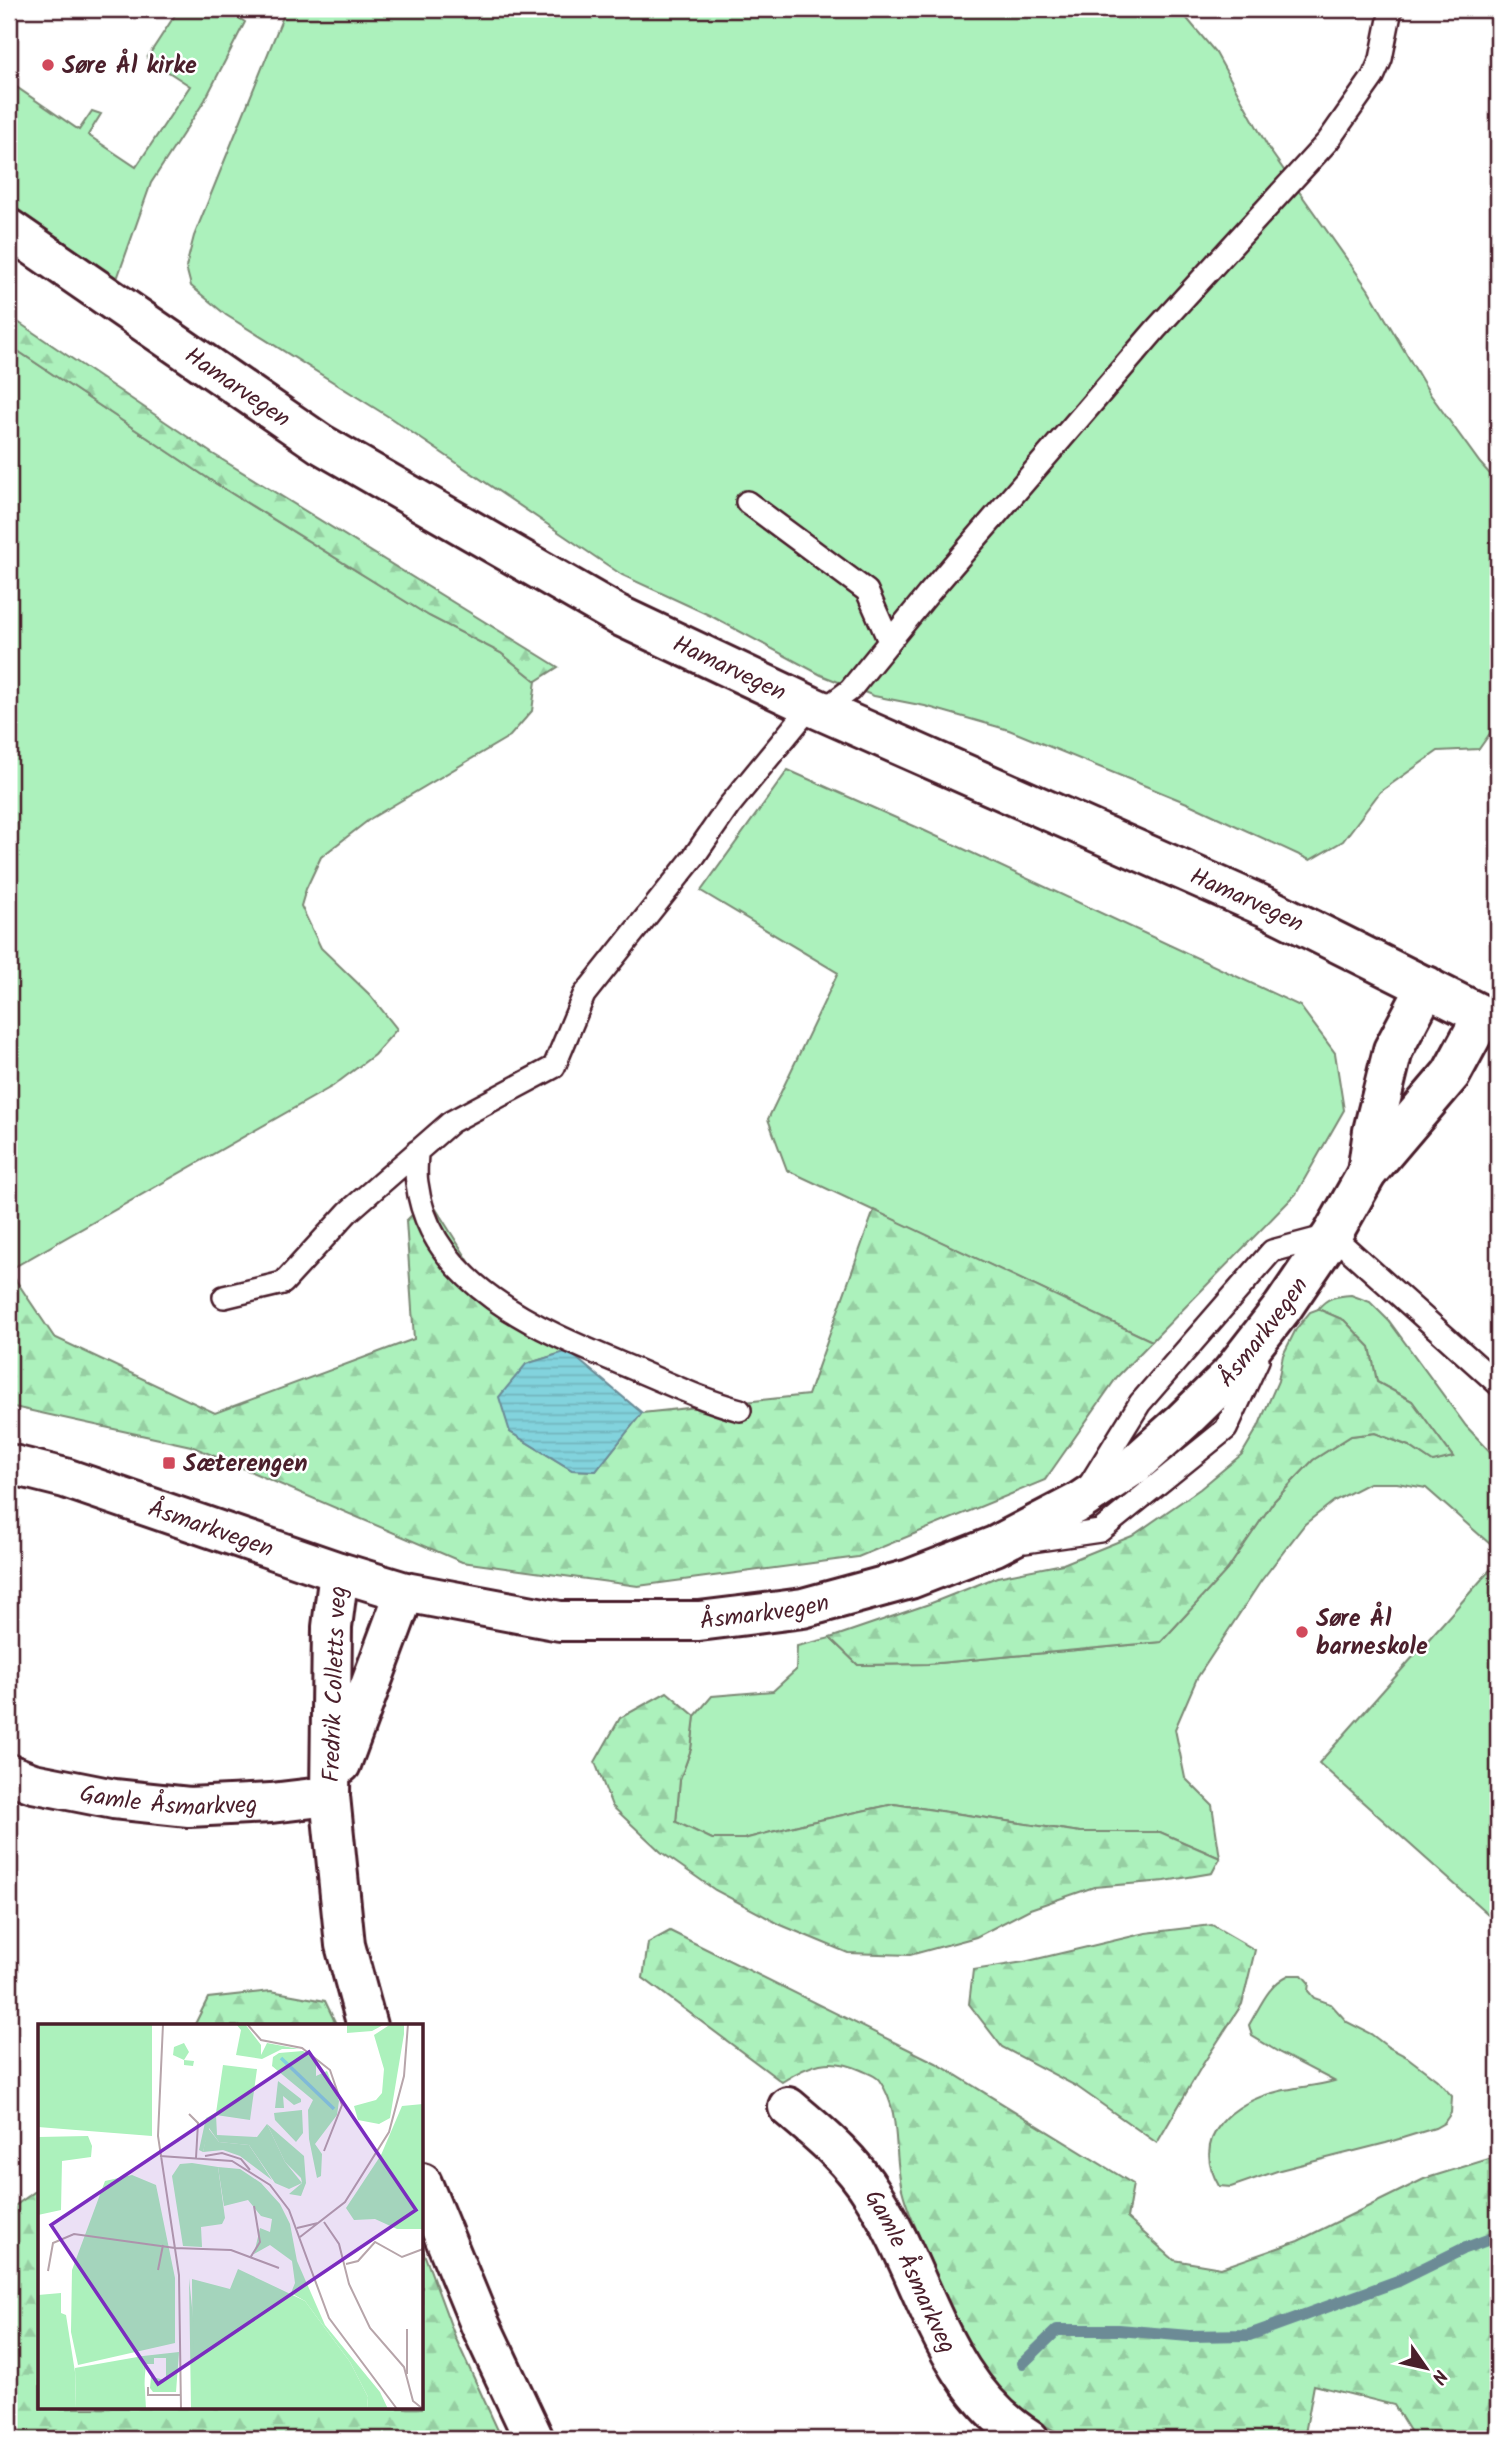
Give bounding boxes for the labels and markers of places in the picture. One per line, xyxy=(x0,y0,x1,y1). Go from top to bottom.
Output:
place label: Søre Ål kirke xyxy=(62,47,197,86)
marker: Søre Ål kirke xyxy=(40,57,56,73)
place label: Sæterengen xyxy=(183,1445,308,1484)
marker: Sæterengen xyxy=(161,1455,177,1471)
place label: Søre Ål barneskole xyxy=(1316,1600,1428,1667)
marker: Søre Ål barneskole xyxy=(1294,1624,1310,1640)

